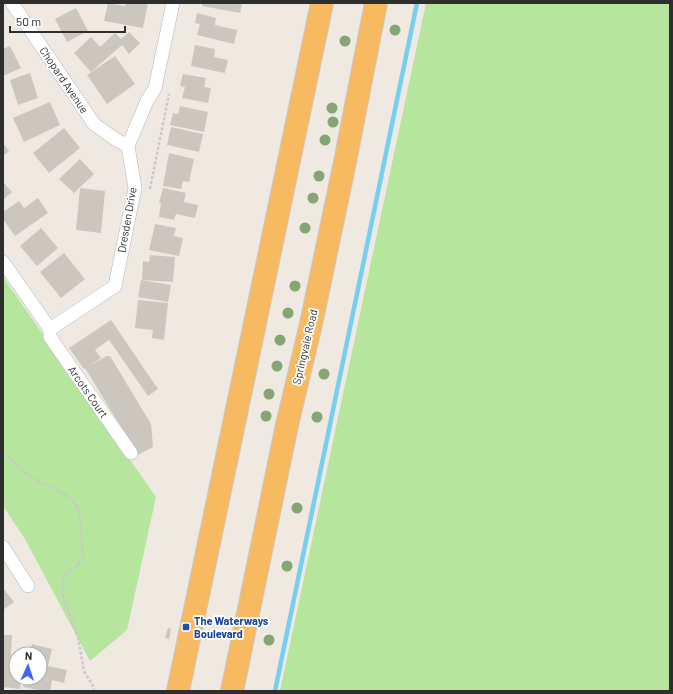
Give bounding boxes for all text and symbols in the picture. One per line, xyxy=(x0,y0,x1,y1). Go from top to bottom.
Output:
scale bar xyxy=(10,8,125,34)
text: 50 m xyxy=(16,14,41,28)
street label: Chopard Avenue xyxy=(37,44,91,116)
street label: Dresden Drive xyxy=(114,186,139,254)
street label: Springvale Road xyxy=(290,308,319,386)
street label: Arcots Court xyxy=(66,363,111,420)
place label: The Waterways Boulevard xyxy=(194,614,269,640)
marker: The Waterways Boulevard xyxy=(181,622,191,632)
north arrow xyxy=(8,646,48,686)
text: N xyxy=(25,649,33,662)

